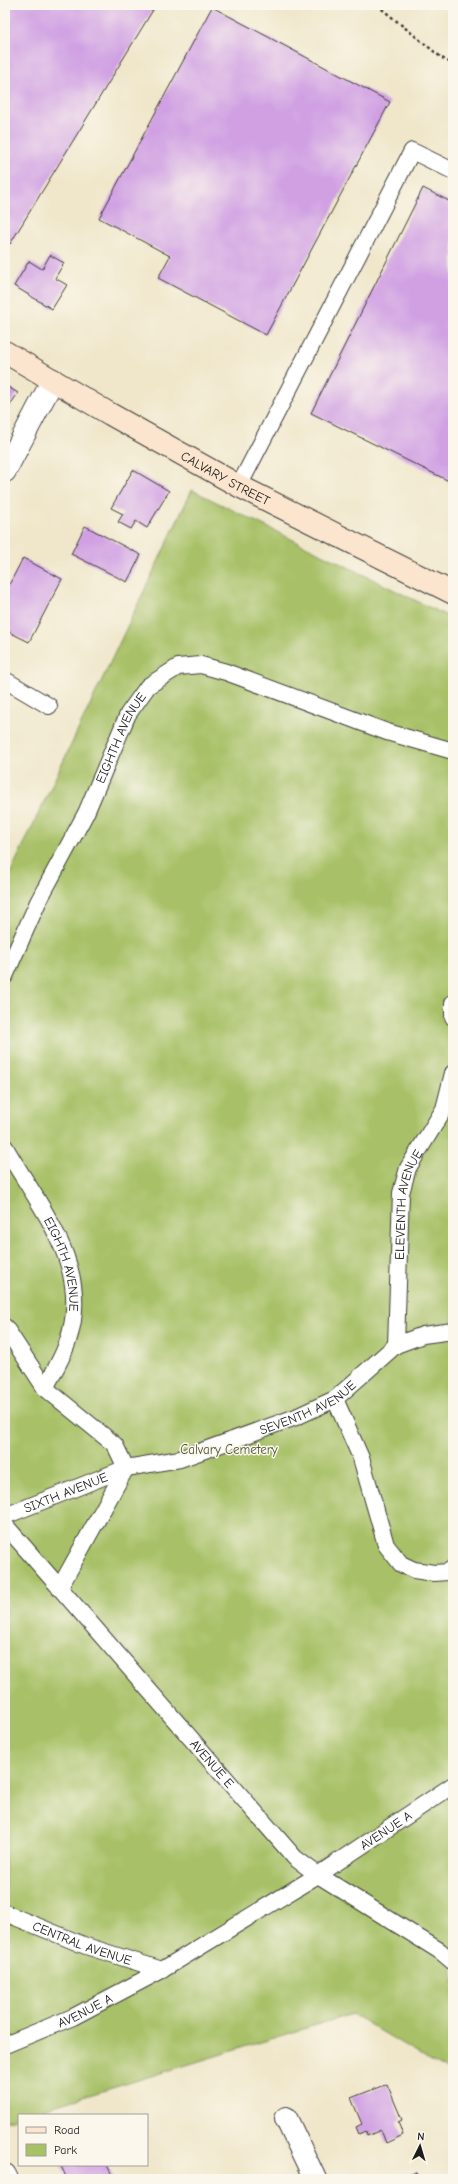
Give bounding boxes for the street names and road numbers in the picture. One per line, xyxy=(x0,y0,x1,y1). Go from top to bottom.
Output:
street label: CALVARY STREET xyxy=(178,448,273,508)
street label: EIGHTH AVENUE xyxy=(92,689,149,785)
street label: ELEVENTH AVENUE xyxy=(391,1146,425,1260)
street label: EIGHTH AVENUE xyxy=(41,1214,82,1312)
street label: SEVENTH AVENUE xyxy=(257,1377,359,1437)
street label: SIXTH AVENUE xyxy=(21,1469,110,1515)
street label: AVENUE E xyxy=(187,1736,238,1791)
street label: AVENUE A xyxy=(357,1807,415,1853)
street label: CENTRAL AVENUE xyxy=(31,1918,134,1968)
street label: AVENUE A xyxy=(55,1990,115,2030)

